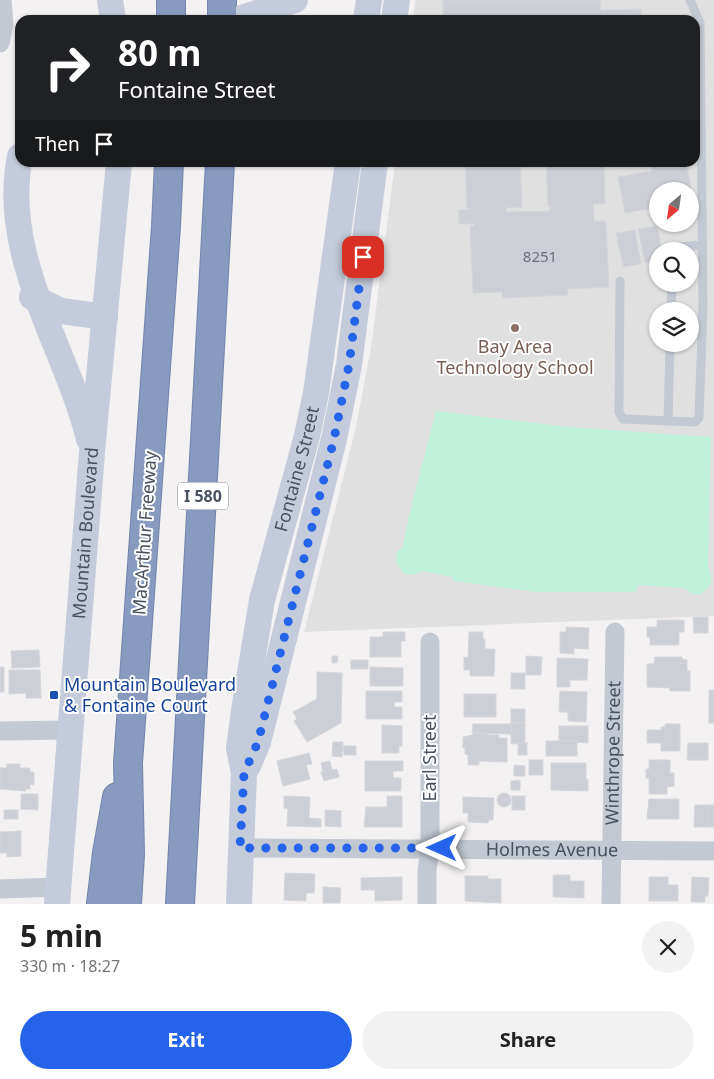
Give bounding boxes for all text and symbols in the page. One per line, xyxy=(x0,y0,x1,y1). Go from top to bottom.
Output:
text: 80 m xyxy=(118,29,201,76)
icon: right xyxy=(35,35,100,100)
text: Fontaine Street xyxy=(118,74,275,104)
icon: arrive xyxy=(90,130,118,158)
text: Then xyxy=(35,131,80,157)
north arrow xyxy=(649,182,699,232)
map controls xyxy=(649,182,699,352)
pin xyxy=(342,236,384,278)
button: search xyxy=(649,242,699,292)
icon: arrive xyxy=(349,243,377,271)
house number: 8251 xyxy=(523,246,557,266)
button: layers xyxy=(649,302,699,352)
marker: Bay Area Technology School xyxy=(509,322,521,334)
place label: Bay Area Technology School xyxy=(436,334,594,379)
street label: Fontaine Street xyxy=(268,403,324,534)
street label: Mountain Boulevard xyxy=(66,446,103,620)
street label: MacArthur Freeway xyxy=(126,449,162,616)
road number: I 580 xyxy=(178,482,228,510)
place label: Mountain Boulevard & Fontaine Court xyxy=(64,672,236,717)
street label: Winthrope Street xyxy=(599,680,625,825)
marker: Mountain Boulevard & Fontaine Court xyxy=(48,689,60,701)
street label: Earl Street xyxy=(417,714,441,802)
position arrow xyxy=(415,821,467,873)
street label: Holmes Avenue xyxy=(486,837,618,861)
text: 5 min xyxy=(20,915,103,956)
button: close xyxy=(642,921,694,973)
text: 330 m · 18:27 xyxy=(20,955,120,977)
button: Exit xyxy=(20,1011,352,1069)
button: Share xyxy=(362,1011,694,1069)

